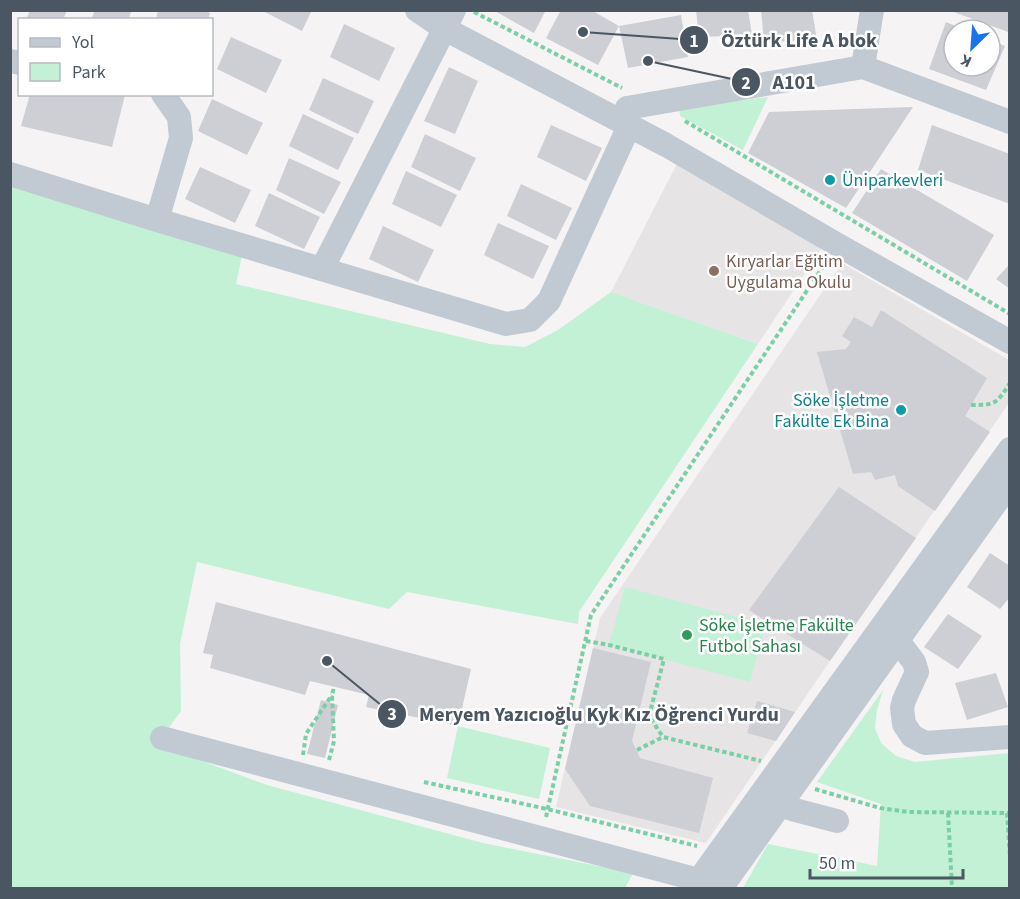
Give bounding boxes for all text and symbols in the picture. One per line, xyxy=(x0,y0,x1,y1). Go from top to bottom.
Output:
legend xyxy=(18,18,213,96)
north arrow xyxy=(942,18,1002,78)
callout: Öztürk Life A blok xyxy=(679,21,889,59)
text: Öztürk Life A blok xyxy=(721,27,877,55)
text: 1 xyxy=(689,29,699,54)
text: Yol xyxy=(71,30,94,55)
text: K xyxy=(957,49,975,73)
text: Park xyxy=(72,60,106,85)
callout: A101 xyxy=(731,63,828,101)
text: A101 xyxy=(771,69,816,97)
text: 2 xyxy=(741,71,751,96)
place label: Üniparkevleri xyxy=(842,168,943,193)
marker: Üniparkevleri xyxy=(823,173,837,187)
place label: Kıryarlar Eğitim Uygulama Okulu xyxy=(726,249,851,295)
marker: Kıryarlar Eğitim Uygulama Okulu xyxy=(707,264,721,278)
place label: Söke İşletme Fakülte Ek Bina xyxy=(774,388,889,434)
marker: Söke İşletme Fakülte Ek Bina xyxy=(894,403,908,417)
place label: Söke İşletme Fakülte Futbol Sahası xyxy=(699,613,854,659)
marker: Söke İşletme Fakülte Futbol Sahası xyxy=(680,628,694,642)
callout: Meryem Yazıcıoğlu Kyk Kız Öğrenci Yurdu xyxy=(377,695,791,733)
text: Meryem Yazıcıoğlu Kyk Kız Öğrenci Yurdu xyxy=(419,701,779,729)
text: 3 xyxy=(387,702,397,727)
scale bar xyxy=(810,842,963,880)
text: 50 m xyxy=(819,851,855,876)

